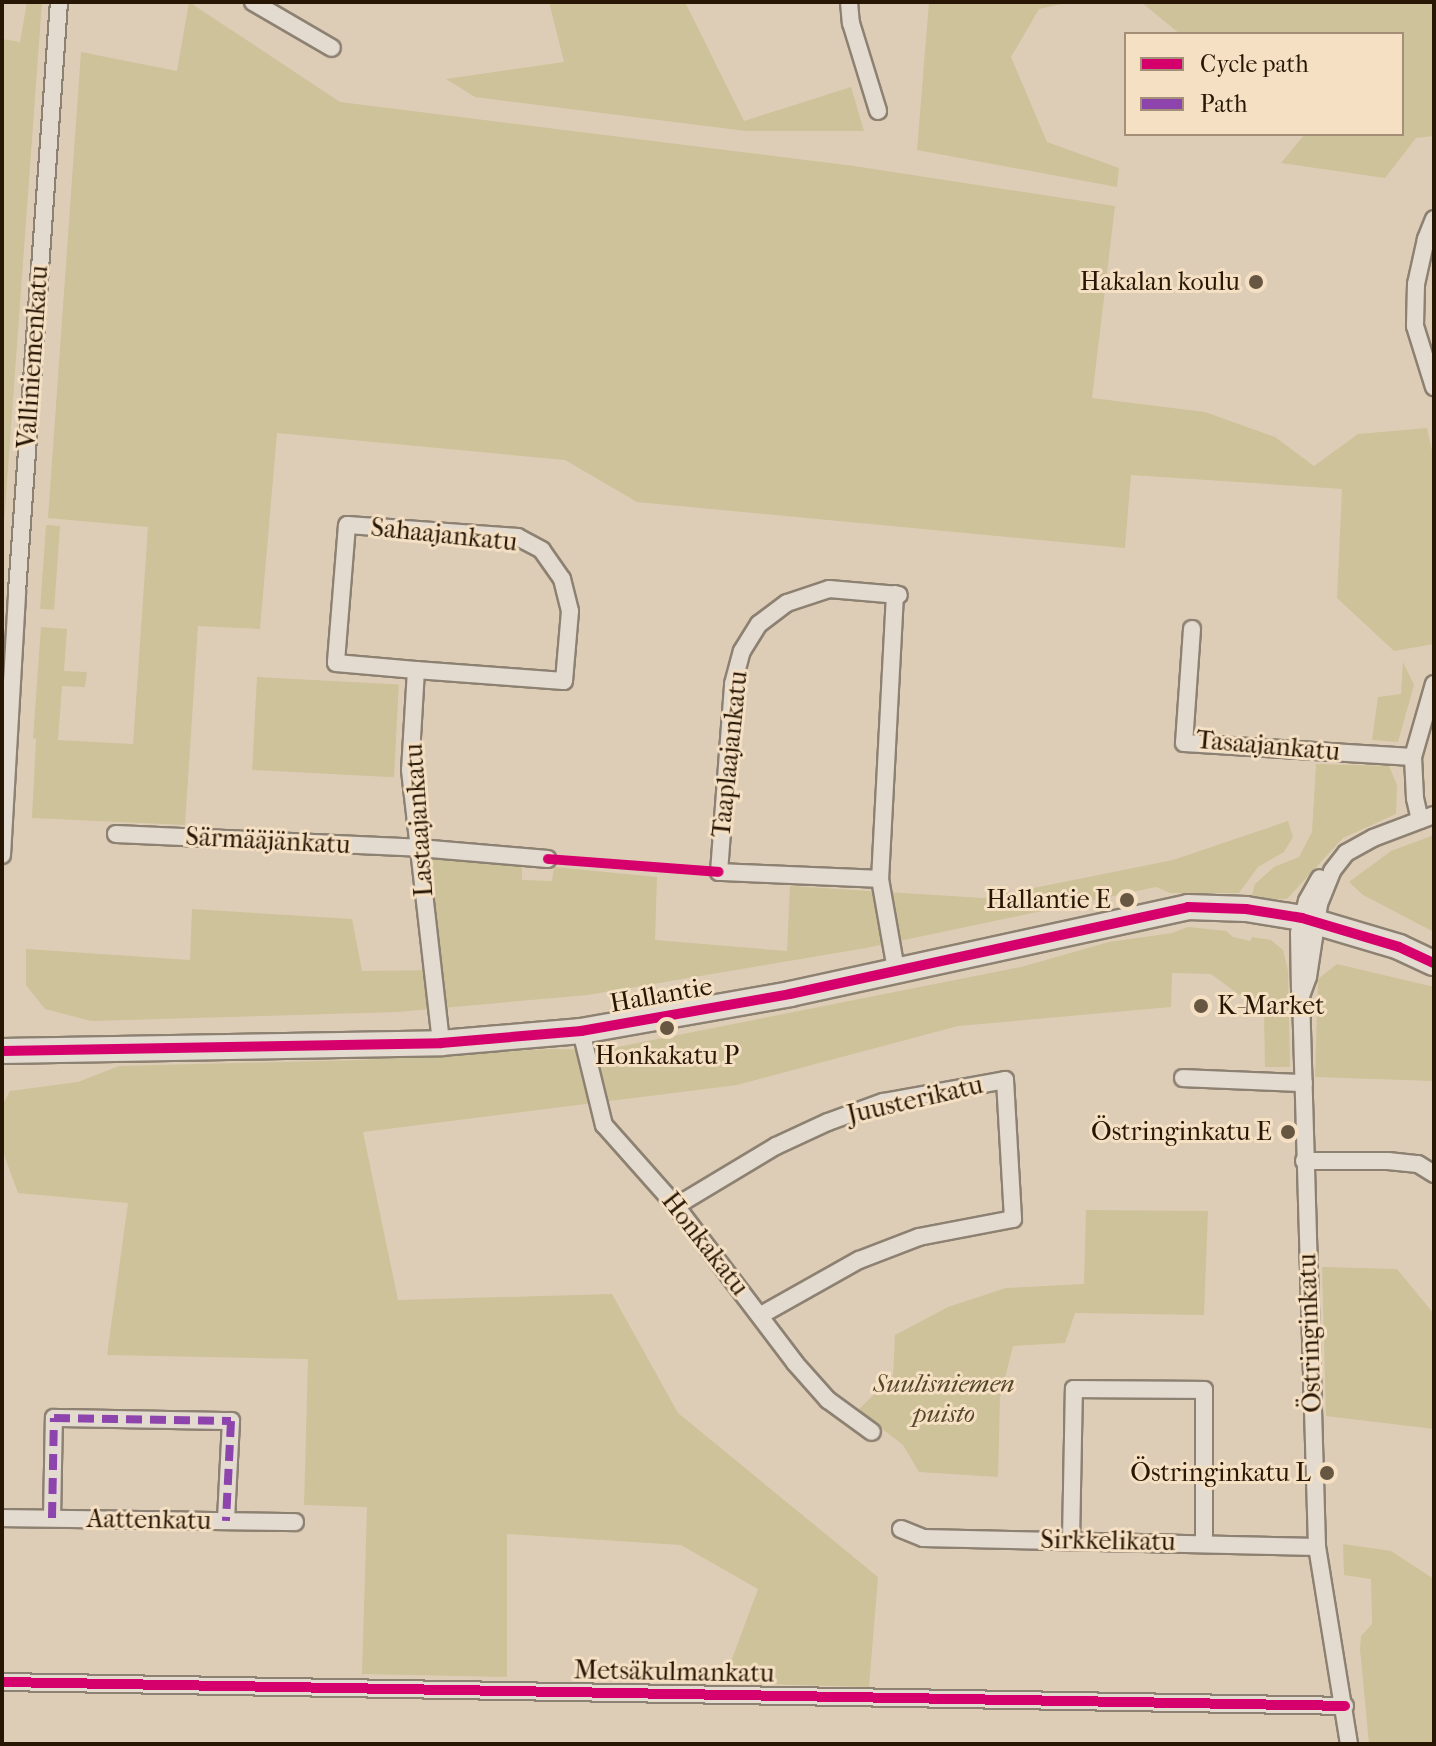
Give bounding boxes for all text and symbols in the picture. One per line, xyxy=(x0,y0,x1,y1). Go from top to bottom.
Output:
legend xyxy=(1124,32,1404,136)
text: Cycle path xyxy=(1200,50,1309,78)
text: Path xyxy=(1200,90,1247,118)
street label: Valliniemenkatu xyxy=(11,264,55,450)
place label: Hakalan koulu xyxy=(1080,266,1240,298)
marker: Hakalan koulu xyxy=(1247,273,1265,291)
street label: Sahaajankatu xyxy=(369,512,519,558)
street label: Taaplaajankatu xyxy=(706,669,754,839)
street label: Tasaajankatu xyxy=(1195,724,1341,768)
street label: Lastaajankatu xyxy=(398,742,440,898)
street label: Särmääjänkatu xyxy=(185,821,351,861)
place label: Hallantie E xyxy=(986,884,1111,916)
marker: Hallantie E xyxy=(1118,891,1136,909)
street label: Hallantie xyxy=(607,971,715,1019)
place label: K-Market xyxy=(1217,990,1324,1022)
marker: K-Market xyxy=(1192,997,1210,1015)
marker: Honkakatu P xyxy=(658,1019,676,1037)
place label: Honkakatu P xyxy=(595,1040,739,1072)
street label: Juusterikatu xyxy=(844,1069,986,1131)
place label: Östringinkatu E xyxy=(1091,1116,1272,1148)
marker: Östringinkatu E xyxy=(1279,1123,1297,1141)
street label: Honkakatu xyxy=(655,1186,755,1302)
street label: Östringinkatu xyxy=(1292,1253,1328,1413)
park label: Suulisniemen puisto xyxy=(873,1368,1015,1430)
place label: Östringinkatu L xyxy=(1130,1457,1311,1489)
marker: Östringinkatu L xyxy=(1318,1464,1336,1482)
street label: Aattenkatu xyxy=(86,1503,212,1537)
street label: Sirkkelikatu xyxy=(1040,1524,1176,1558)
street label: Metsäkulmankatu xyxy=(573,1655,775,1689)

